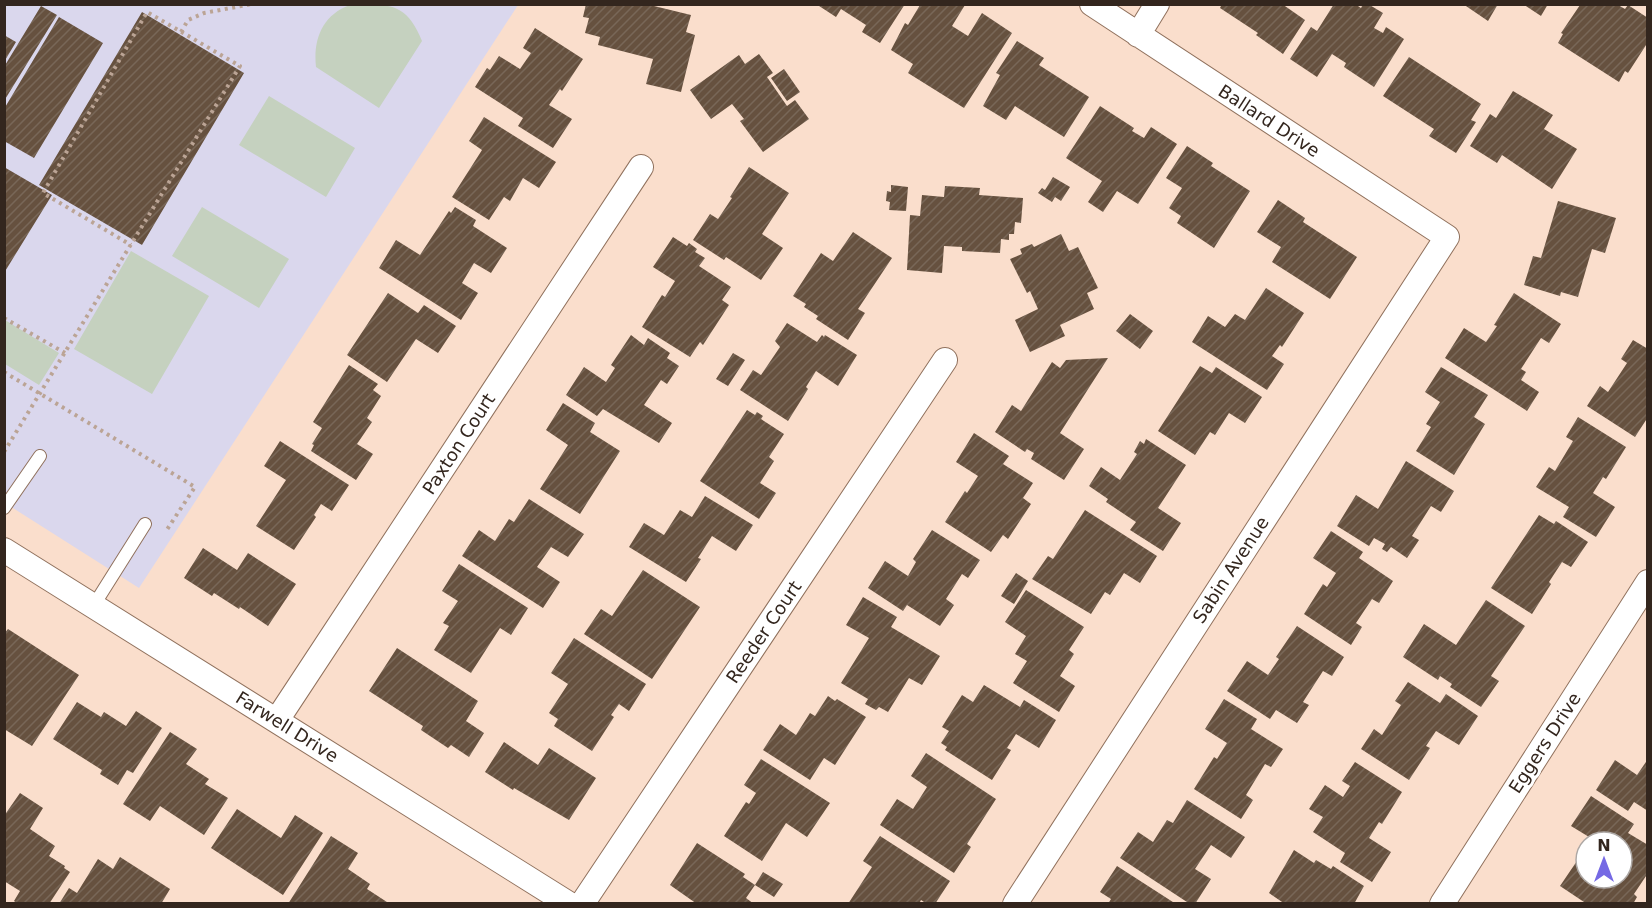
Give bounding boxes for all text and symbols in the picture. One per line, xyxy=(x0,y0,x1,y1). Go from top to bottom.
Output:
street label: Ballard Drive xyxy=(1215,80,1324,161)
street label: Paxton Court xyxy=(418,389,499,498)
street label: Sabin Avenue xyxy=(1188,512,1273,627)
street label: Reeder Court xyxy=(722,577,806,687)
street label: Farwell Drive xyxy=(232,687,342,766)
street label: Eggers Drive xyxy=(1504,688,1585,797)
north arrow xyxy=(1574,830,1634,890)
text: N xyxy=(1597,836,1611,855)

